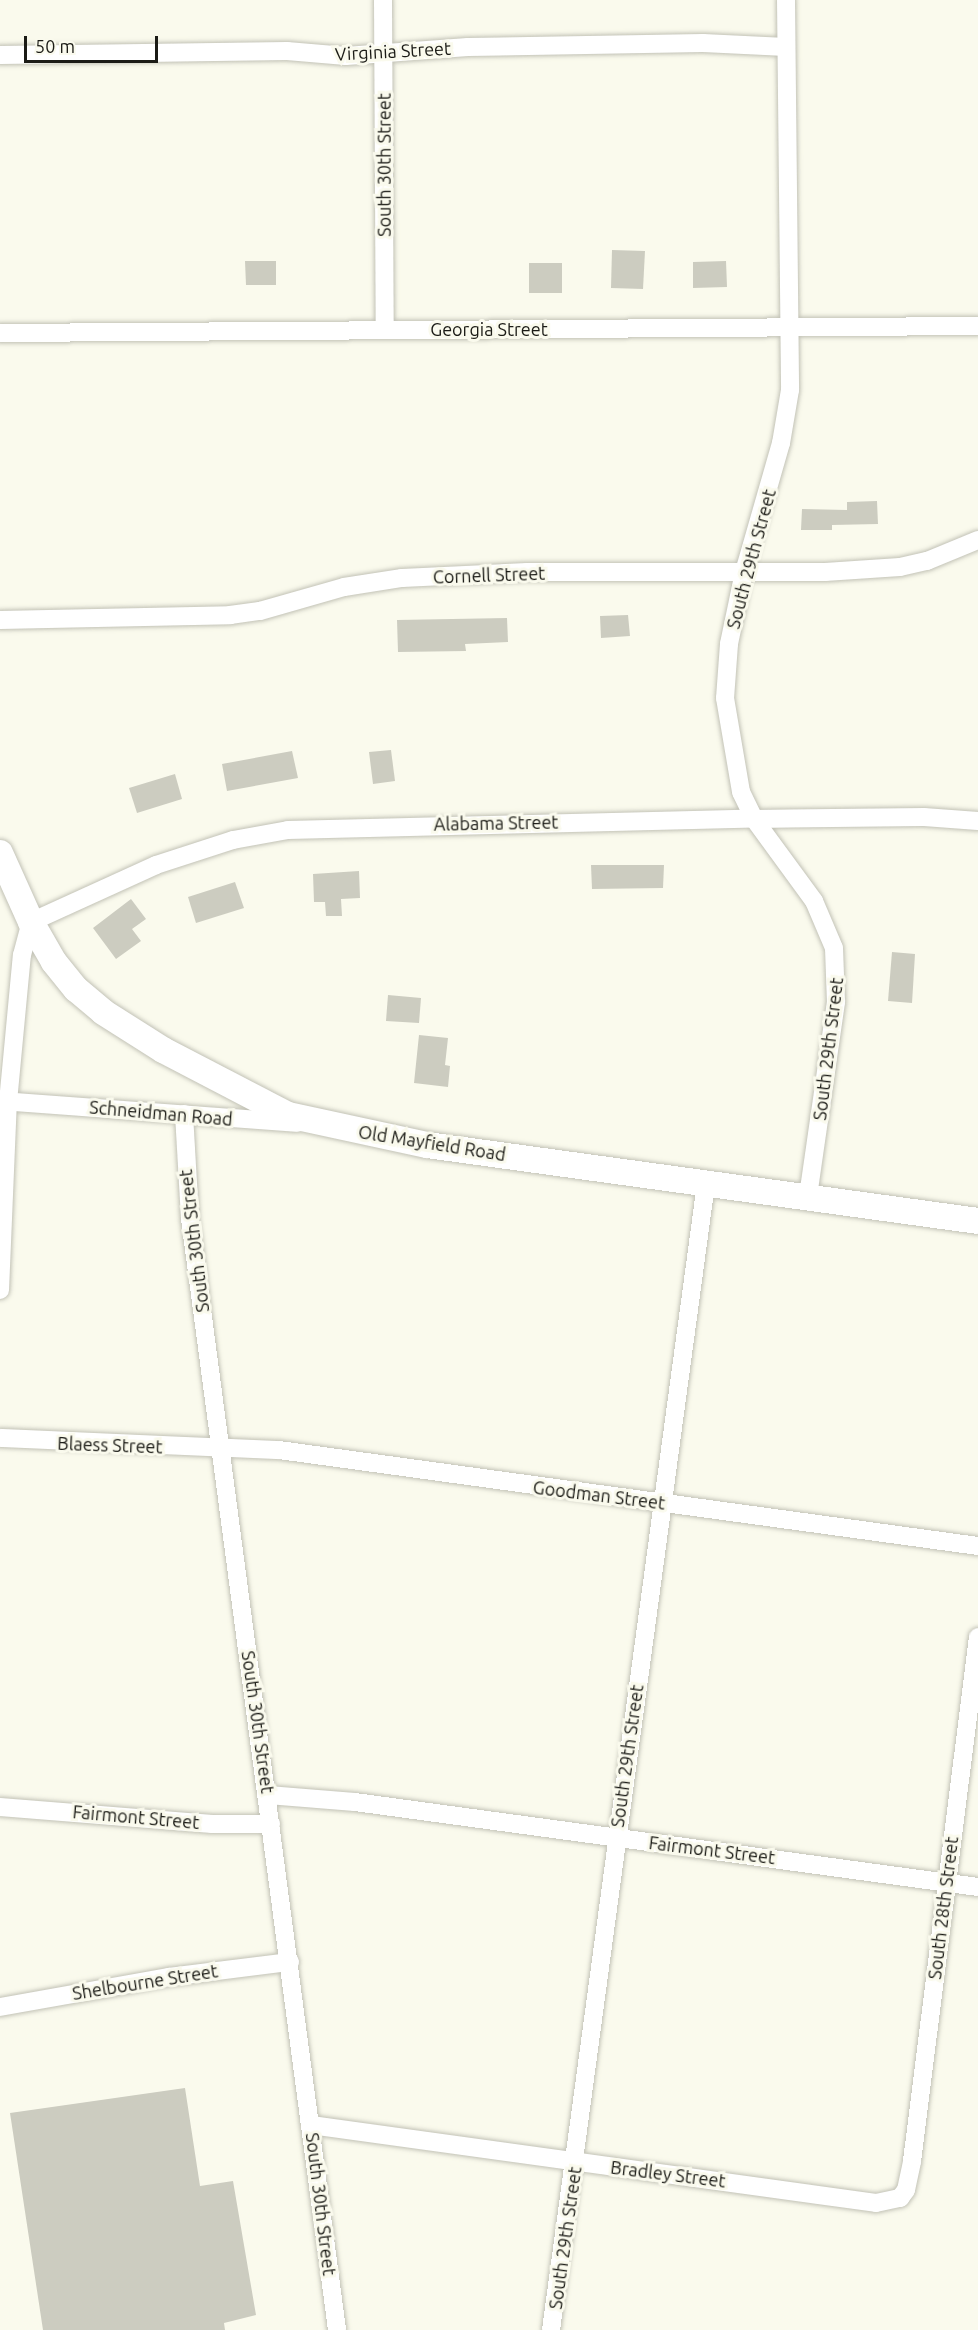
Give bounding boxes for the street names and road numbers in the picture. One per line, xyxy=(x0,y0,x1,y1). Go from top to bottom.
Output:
street label: Virginia Street xyxy=(334,37,452,65)
street label: South 30th Street xyxy=(373,93,395,237)
street label: Georgia Street xyxy=(430,318,548,340)
street label: South 29th Street xyxy=(722,487,780,631)
street label: Cornell Street xyxy=(432,562,546,588)
street label: Alabama Street xyxy=(433,811,559,835)
street label: South 29th Street xyxy=(809,976,847,1122)
street label: Schneidman Road xyxy=(88,1096,234,1130)
street label: Old Mayfield Road xyxy=(357,1121,507,1165)
street label: South 30th Street xyxy=(175,1168,213,1314)
street label: Blaess Street xyxy=(57,1432,163,1458)
street label: Goodman Street xyxy=(532,1476,666,1514)
street label: South 30th Street xyxy=(237,1649,279,1795)
street label: South 29th Street xyxy=(606,1683,648,1829)
street label: Fairmont Street xyxy=(72,1801,200,1833)
street label: Fairmont Street xyxy=(648,1832,776,1868)
street label: South 28th Street xyxy=(924,1835,962,1981)
street label: Shelbourne Street xyxy=(71,1960,219,2004)
street label: South 30th Street xyxy=(302,2131,340,2277)
street label: Bradley Street xyxy=(609,2156,727,2192)
street label: South 29th Street xyxy=(544,2165,586,2311)

